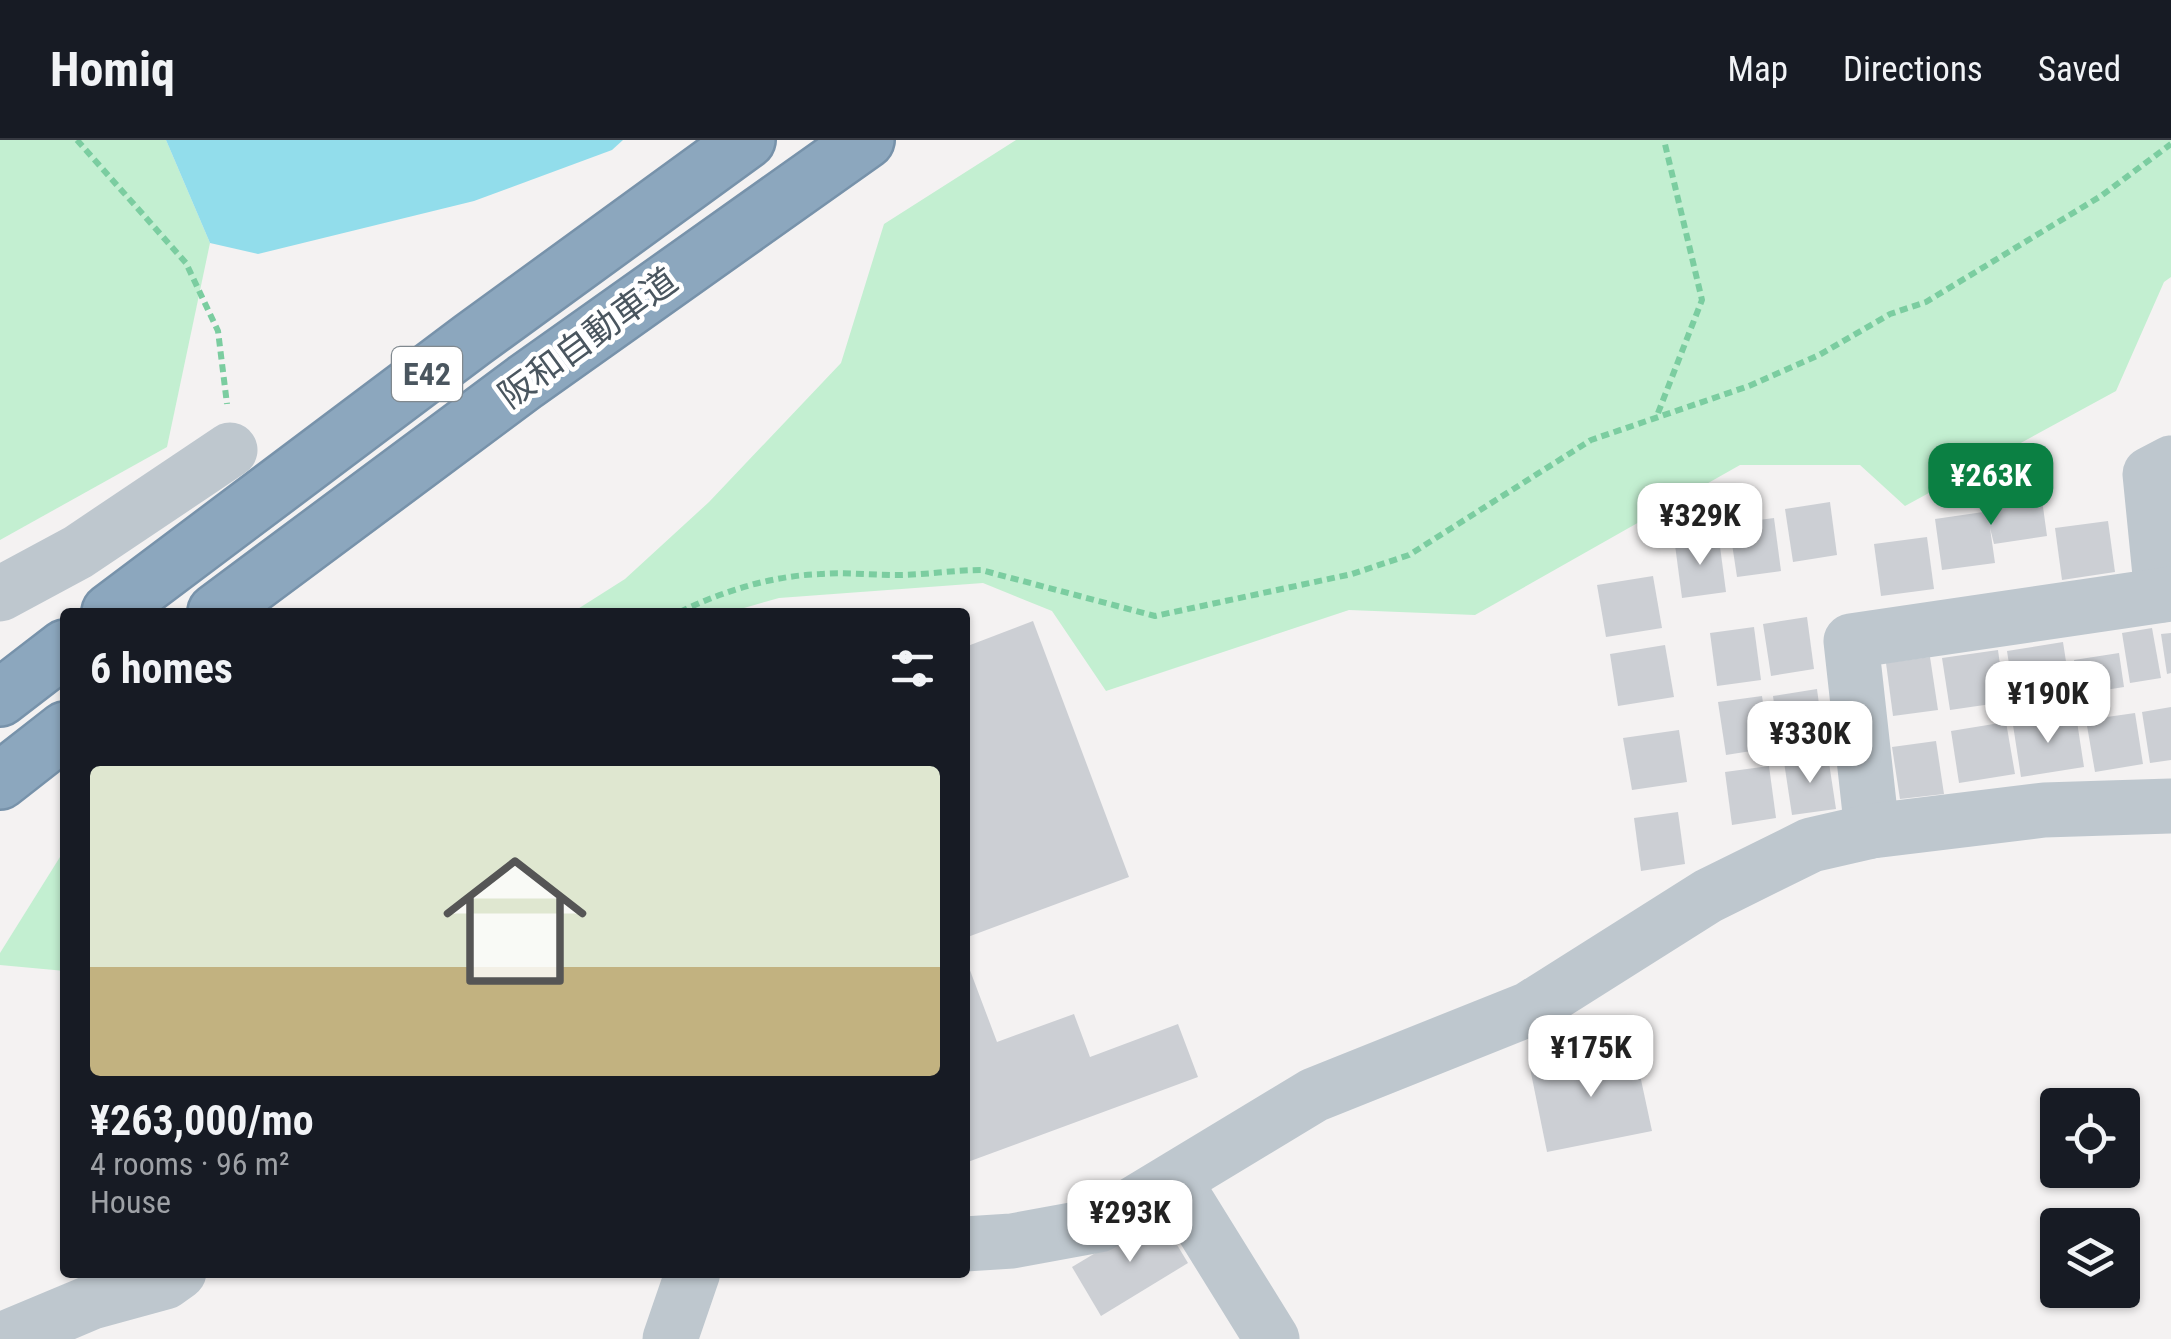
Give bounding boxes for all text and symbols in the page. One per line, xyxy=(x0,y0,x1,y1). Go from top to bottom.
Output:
text: Homiq xyxy=(50,41,175,98)
text: Map xyxy=(1728,49,1788,90)
text: Directions xyxy=(1843,49,1983,90)
text: Saved xyxy=(2038,49,2121,90)
street label: 阪和自動車道 xyxy=(491,260,685,417)
road number: E42 xyxy=(392,347,462,401)
pin: ¥263K xyxy=(1921,443,2061,528)
text: ¥263K xyxy=(1950,456,2032,494)
pin: ¥329K xyxy=(1630,483,1770,568)
text: ¥329K xyxy=(1659,496,1741,534)
icon: filters xyxy=(885,641,940,696)
text: 6 homes xyxy=(90,644,233,693)
pin: ¥190K xyxy=(1978,661,2118,746)
text: ¥190K xyxy=(2007,674,2089,712)
pin: ¥330K xyxy=(1740,701,1880,786)
text: ¥330K xyxy=(1769,714,1851,752)
icon: home xyxy=(425,831,605,1011)
pin: ¥175K xyxy=(1521,1015,1661,1100)
text: ¥175K xyxy=(1550,1028,1632,1066)
map controls xyxy=(2040,1088,2140,1308)
button: locate xyxy=(2040,1088,2140,1188)
text: ¥263,000/mo xyxy=(90,1096,314,1145)
text: 4 rooms · 96 m² xyxy=(90,1145,289,1183)
pin: ¥293K xyxy=(1060,1180,1200,1265)
text: House xyxy=(90,1183,171,1221)
text: ¥293K xyxy=(1089,1193,1171,1231)
button: layers xyxy=(2040,1208,2140,1308)

